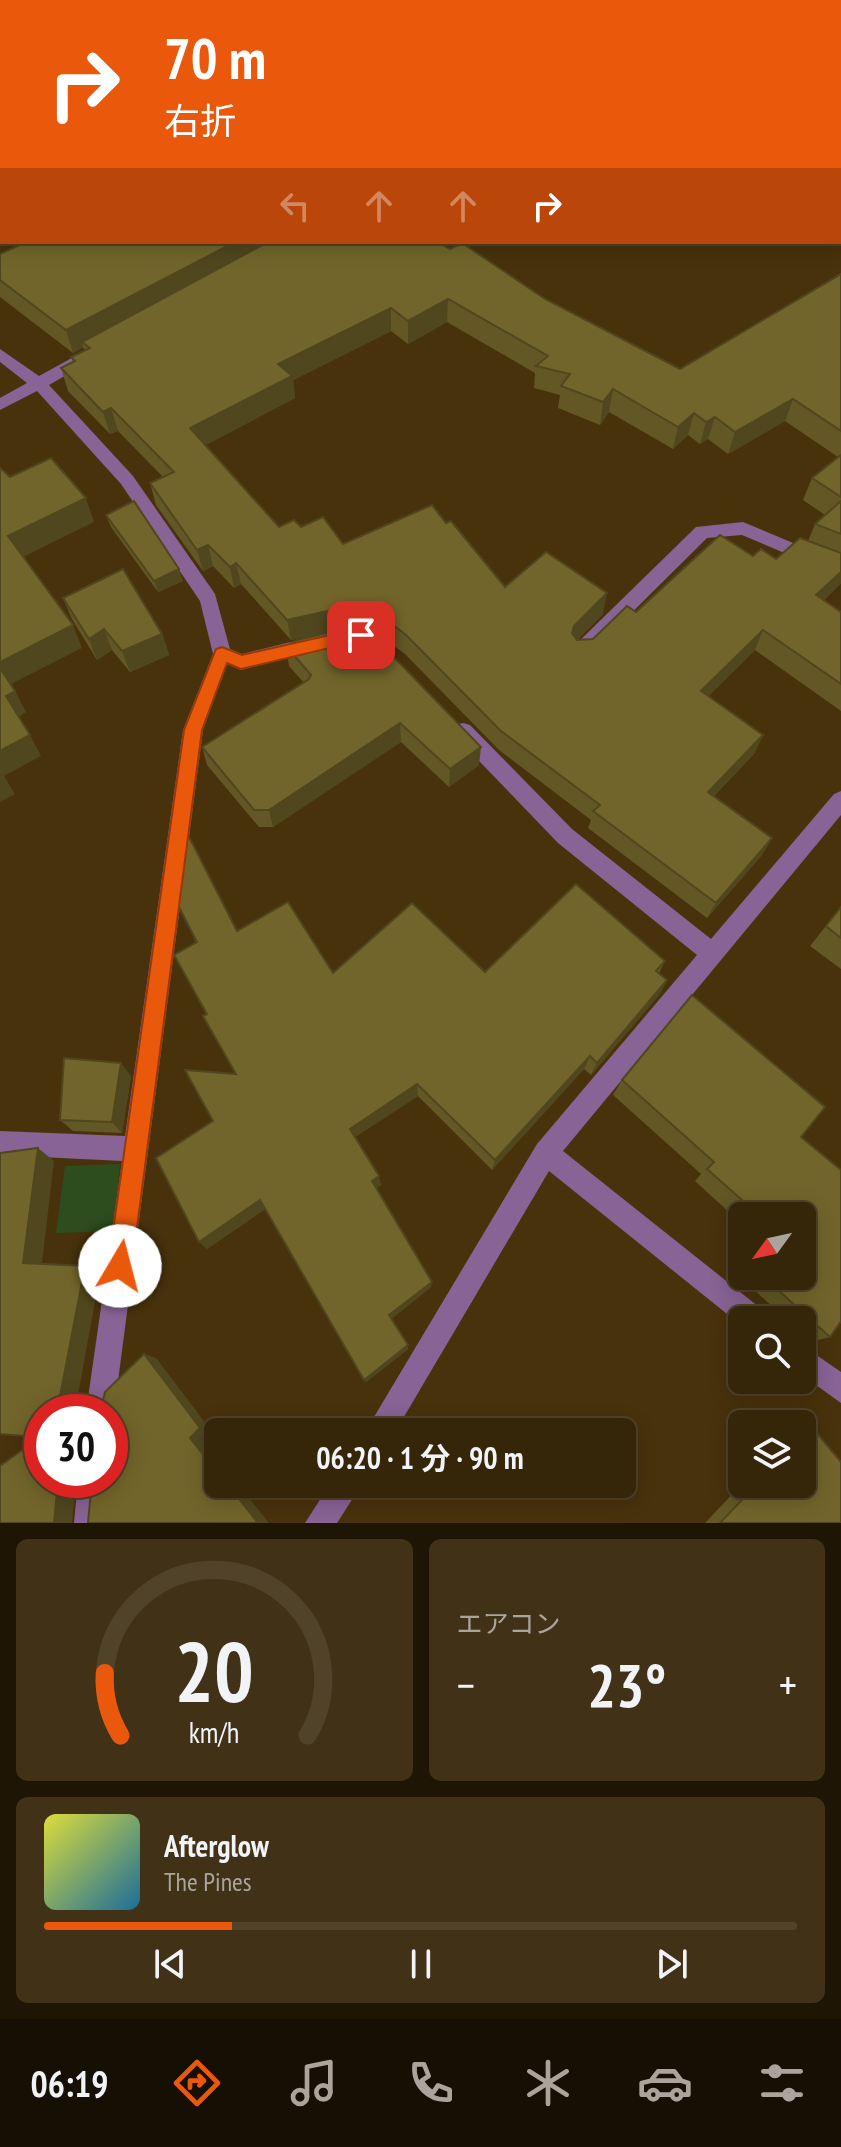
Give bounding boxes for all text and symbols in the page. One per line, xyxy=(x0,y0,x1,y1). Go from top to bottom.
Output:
text: 70 m xyxy=(164,22,266,94)
icon: right xyxy=(32,32,136,136)
text: 右折 xyxy=(164,97,236,144)
icon: left xyxy=(273,184,317,228)
icon: ahead xyxy=(357,184,401,228)
icon: ahead xyxy=(441,184,485,228)
icon: right xyxy=(525,184,569,228)
pin xyxy=(327,601,395,669)
icon: arrive xyxy=(339,613,383,657)
north arrow xyxy=(728,1202,816,1290)
map controls xyxy=(728,1202,816,1498)
position arrow xyxy=(78,1224,162,1308)
button: search xyxy=(728,1306,816,1394)
speed limit sign: 30 xyxy=(24,1394,128,1498)
button: layers xyxy=(728,1410,816,1498)
text: 06:20 · 1 分 · 90 m xyxy=(316,1438,524,1477)
text: エアコン xyxy=(457,1607,561,1640)
text: 20 xyxy=(174,1617,254,1725)
text: 23° xyxy=(587,1646,666,1724)
text: − xyxy=(457,1656,475,1713)
text: + xyxy=(779,1656,797,1713)
text: km/h xyxy=(189,1714,240,1751)
text: Afterglow xyxy=(164,1826,269,1865)
text: The Pines xyxy=(164,1865,252,1898)
icon: previous xyxy=(148,1942,192,1986)
icon: pause xyxy=(399,1942,443,1986)
icon: next xyxy=(650,1942,694,1986)
icon: directions xyxy=(169,2055,225,2111)
icon: music xyxy=(286,2055,342,2111)
icon: phone xyxy=(403,2055,459,2111)
icon: climate xyxy=(520,2055,576,2111)
icon: car xyxy=(637,2055,693,2111)
icon: filters xyxy=(754,2055,810,2111)
text: 06:19 xyxy=(31,2060,108,2107)

